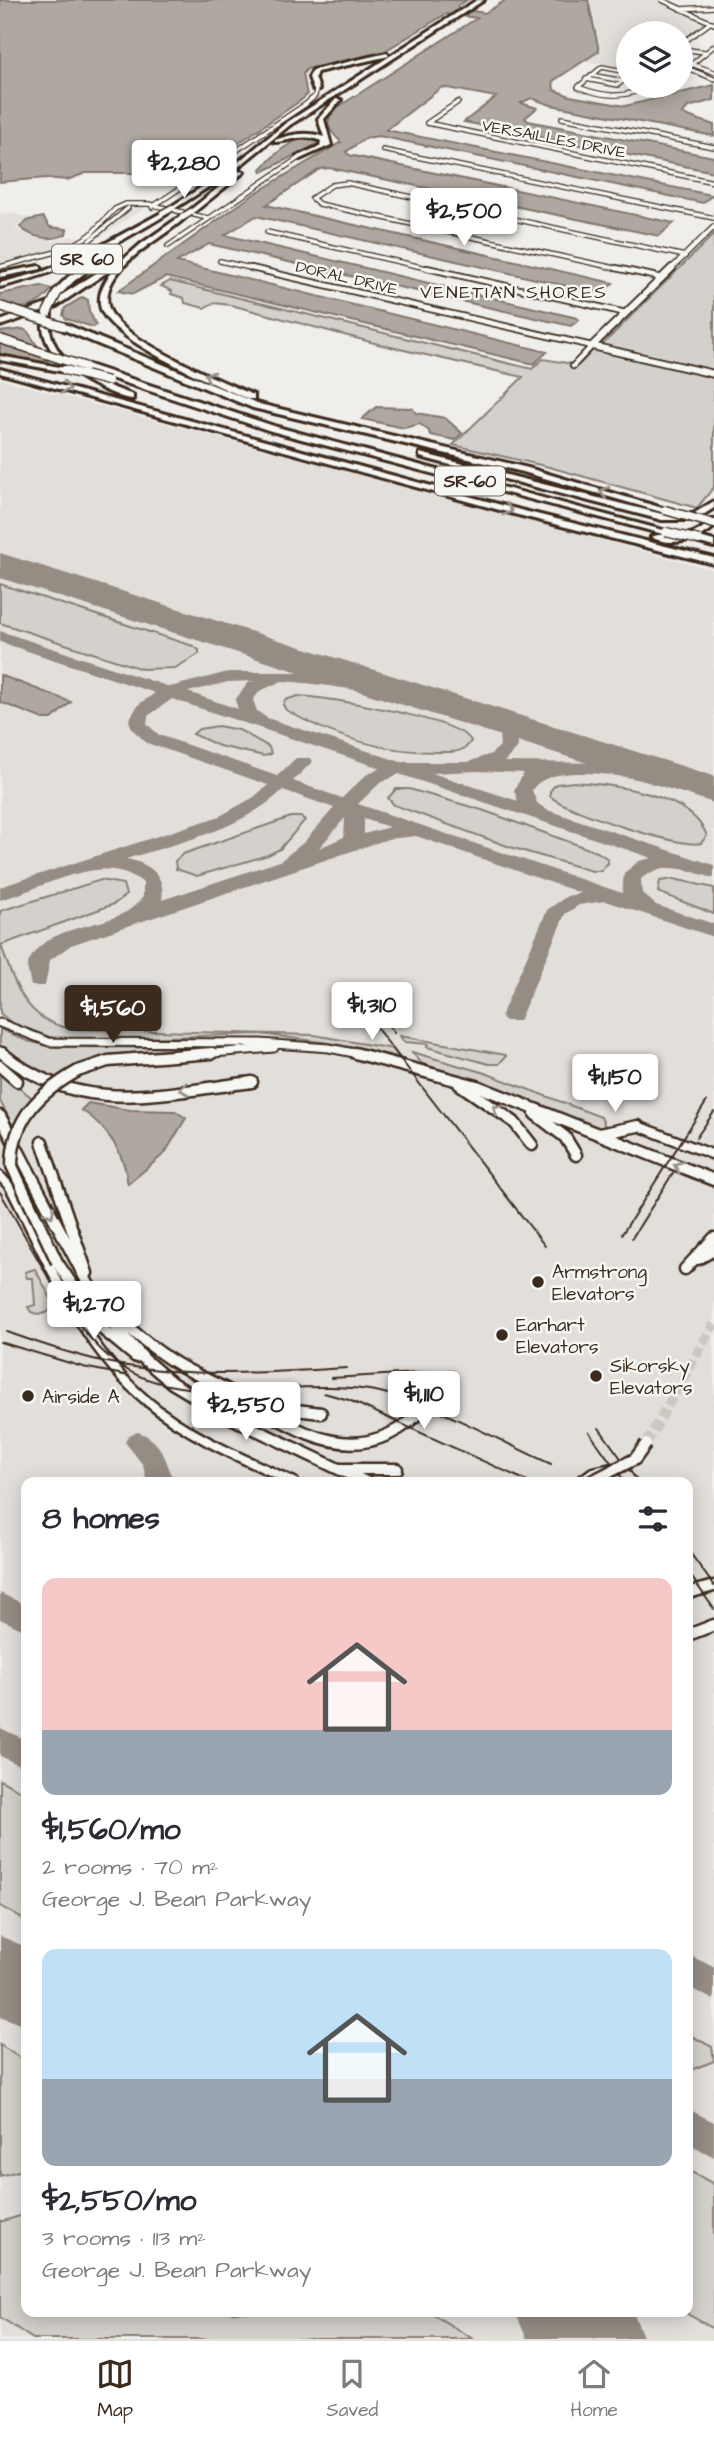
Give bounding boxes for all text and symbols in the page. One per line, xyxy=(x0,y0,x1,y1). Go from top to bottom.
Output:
map controls xyxy=(616,21,693,98)
button: layers xyxy=(616,21,693,98)
street label: VERSAILLES DRIVE xyxy=(480,114,628,164)
pin: $2,280 xyxy=(127,140,241,200)
text: $2,280 xyxy=(148,147,220,179)
pin: $2,500 xyxy=(407,188,521,248)
text: $2,500 xyxy=(426,195,502,227)
road number: SR 60 xyxy=(52,244,122,274)
street label: DORAL DRIVE xyxy=(294,256,400,301)
district label: VENETIAN SHORES xyxy=(420,280,608,305)
one-way arrow xyxy=(204,371,216,384)
one-way arrow xyxy=(60,380,72,394)
road number: SR-60 xyxy=(435,466,505,495)
one-way arrow xyxy=(598,485,610,500)
one-way arrow xyxy=(502,501,514,516)
pin: $1,310 xyxy=(315,982,429,1042)
pin: $1,560 xyxy=(56,986,170,1045)
text: $1,310 xyxy=(348,989,397,1021)
text: $1,560 xyxy=(80,992,146,1024)
pin: $1,150 xyxy=(558,1054,672,1114)
text: $1,150 xyxy=(588,1061,642,1093)
one-way arrow xyxy=(179,1081,190,1096)
one-way arrow xyxy=(492,1105,505,1118)
one-way arrow xyxy=(672,1160,684,1174)
one-way arrow xyxy=(42,1206,55,1218)
place label: Armstrong Elevators xyxy=(552,1259,647,1308)
marker: Armstrong Elevators xyxy=(530,1274,546,1290)
pin: $1,270 xyxy=(37,1282,151,1341)
text: $1,270 xyxy=(63,1288,125,1320)
place label: Earhart Elevators xyxy=(516,1312,598,1361)
marker: Earhart Elevators xyxy=(494,1327,510,1343)
place label: Sikorsky Elevators xyxy=(610,1353,692,1402)
marker: Sikorsky Elevators xyxy=(588,1368,604,1384)
pin: $1,110 xyxy=(367,1372,481,1431)
text: $1,110 xyxy=(404,1378,444,1410)
pin: $2,550 xyxy=(189,1382,303,1442)
place label: Airside A xyxy=(42,1384,120,1411)
marker: Airside A xyxy=(20,1388,36,1404)
text: $2,550 xyxy=(207,1389,285,1421)
text: 8 homes xyxy=(42,1498,160,1540)
icon: filters xyxy=(634,1500,672,1538)
icon: home xyxy=(294,1624,420,1750)
text: $1,560/mo xyxy=(42,1809,181,1851)
text: 2 rooms · 70 m² xyxy=(42,1851,218,1883)
text: George J. Bean Parkway xyxy=(42,1883,311,1915)
icon: home xyxy=(294,1995,420,2121)
text: $2,550/mo xyxy=(42,2180,196,2222)
text: 3 rooms · 113 m² xyxy=(42,2222,206,2254)
text: George J. Bean Parkway xyxy=(42,2254,311,2286)
tab: Map xyxy=(96,2355,134,2424)
tab: Saved xyxy=(326,2355,378,2424)
tab: Home xyxy=(571,2355,618,2424)

